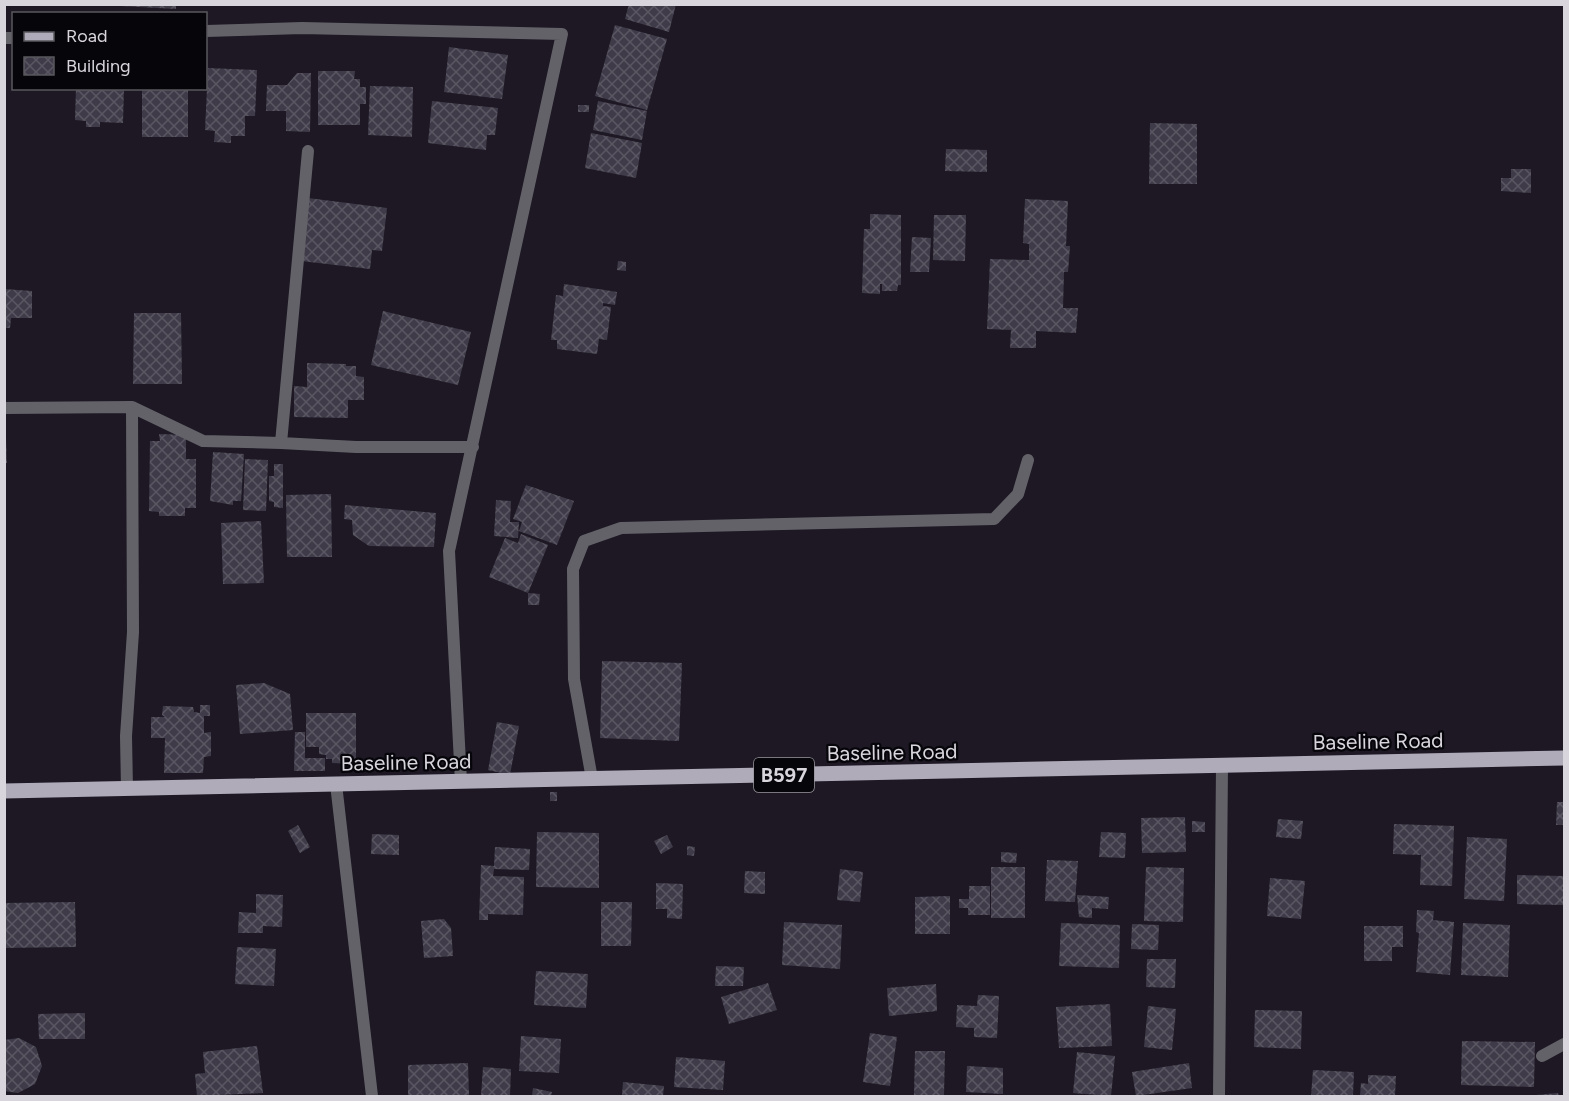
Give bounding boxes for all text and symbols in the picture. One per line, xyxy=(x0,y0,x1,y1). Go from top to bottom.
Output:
legend xyxy=(12,12,207,90)
text: Road xyxy=(66,25,107,47)
text: Building xyxy=(66,55,131,77)
street label: Baseline Road xyxy=(1312,727,1444,755)
street label: Baseline Road xyxy=(826,738,958,766)
street label: Baseline Road xyxy=(340,748,472,776)
road number: B597 xyxy=(754,758,814,792)

